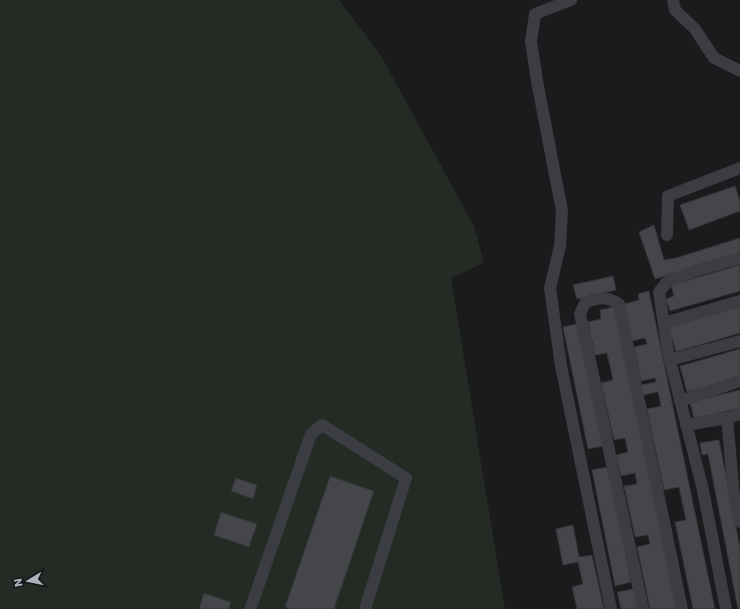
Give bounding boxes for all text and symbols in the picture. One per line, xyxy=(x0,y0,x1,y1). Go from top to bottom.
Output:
north arrow xyxy=(8,561,48,601)
text: N xyxy=(10,577,27,588)

